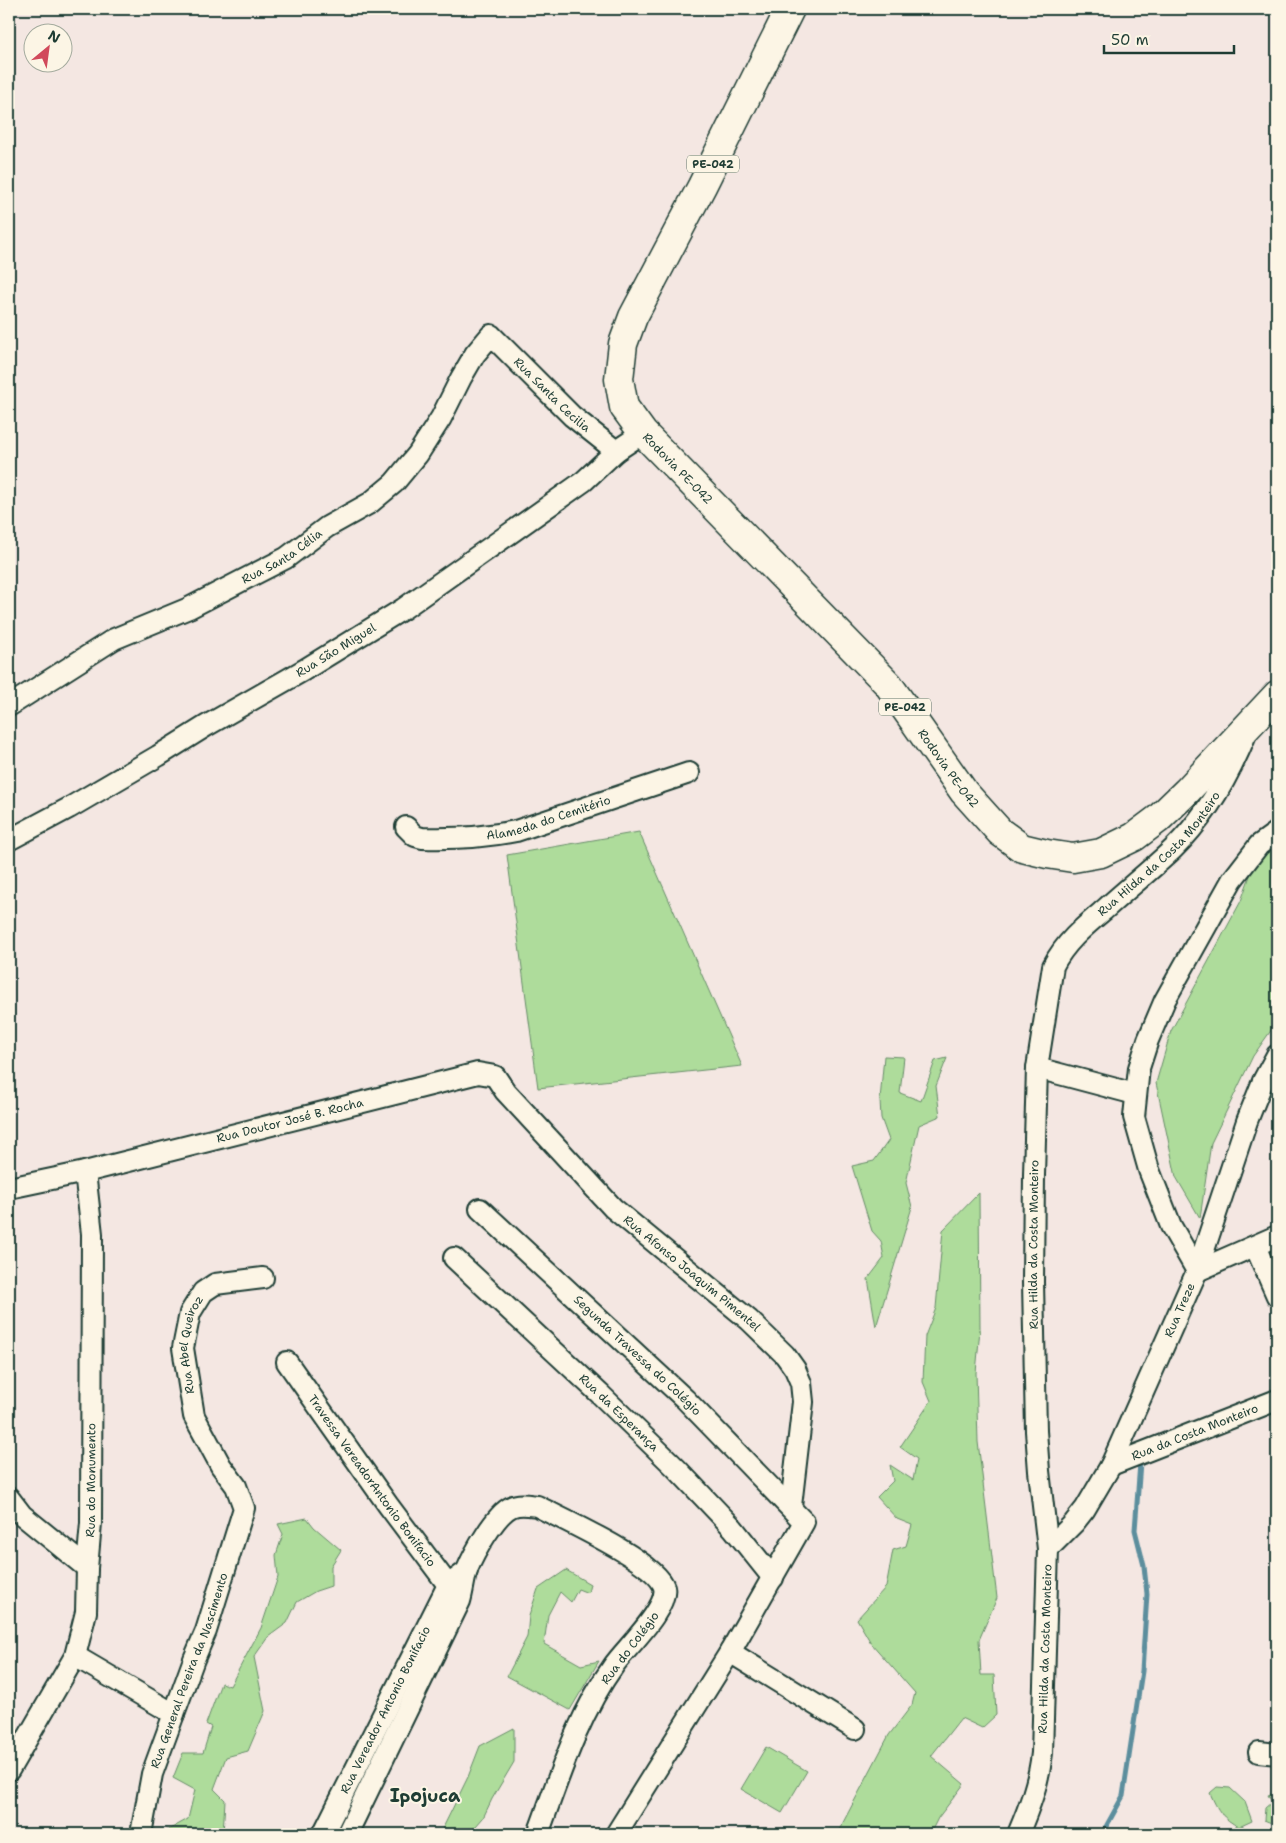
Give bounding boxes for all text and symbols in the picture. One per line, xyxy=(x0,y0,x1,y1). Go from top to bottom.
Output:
north arrow xyxy=(22,22,72,72)
scale bar xyxy=(1104,22,1234,54)
text: N xyxy=(45,26,64,47)
text: 50 m xyxy=(1111,30,1149,50)
road number: PE-042 xyxy=(687,156,739,172)
street label: Rua Santa Cecilia xyxy=(510,354,594,436)
street label: Rodovia PE-042 xyxy=(639,429,716,508)
street label: Rua Santa Célia xyxy=(239,525,326,588)
street label: Rua São Miguel xyxy=(293,619,379,681)
road number: PE-042 xyxy=(879,699,931,716)
street label: Rodovia PE-042 xyxy=(914,726,982,811)
street label: Rua Hilda da Costa Monteiro xyxy=(1094,789,1224,920)
street label: Alameda do Cemitério xyxy=(485,792,613,844)
street label: Rua Doutor José B. Rocha xyxy=(215,1094,365,1147)
street label: Rua Hilda da Costa Monteiro xyxy=(1025,1160,1042,1329)
street label: Rua Afonso Joaquim Pimentel xyxy=(620,1212,764,1335)
street label: Rua Treze xyxy=(1161,1280,1199,1340)
street label: Rua Abel Queiroz xyxy=(175,1292,207,1395)
street label: Segunda Travessa do Colégio xyxy=(570,1292,705,1419)
street label: Rua da Esperança xyxy=(576,1370,662,1455)
street label: Travessa VereadorAntonio Bonifacio xyxy=(305,1392,439,1570)
street label: Rua da Costa Monteiro xyxy=(1129,1400,1261,1464)
street label: Rua do Monumento xyxy=(82,1423,99,1538)
street label: Rua Hilda da Costa Monteiro xyxy=(1035,1564,1056,1734)
street label: Rua General Pereira da Nascimento xyxy=(147,1571,232,1771)
street label: Rua do Colégio xyxy=(597,1608,663,1688)
street label: Rua Vereador Antonio Bonifacio xyxy=(337,1623,434,1796)
district label: Ipojuca xyxy=(390,1784,461,1808)

